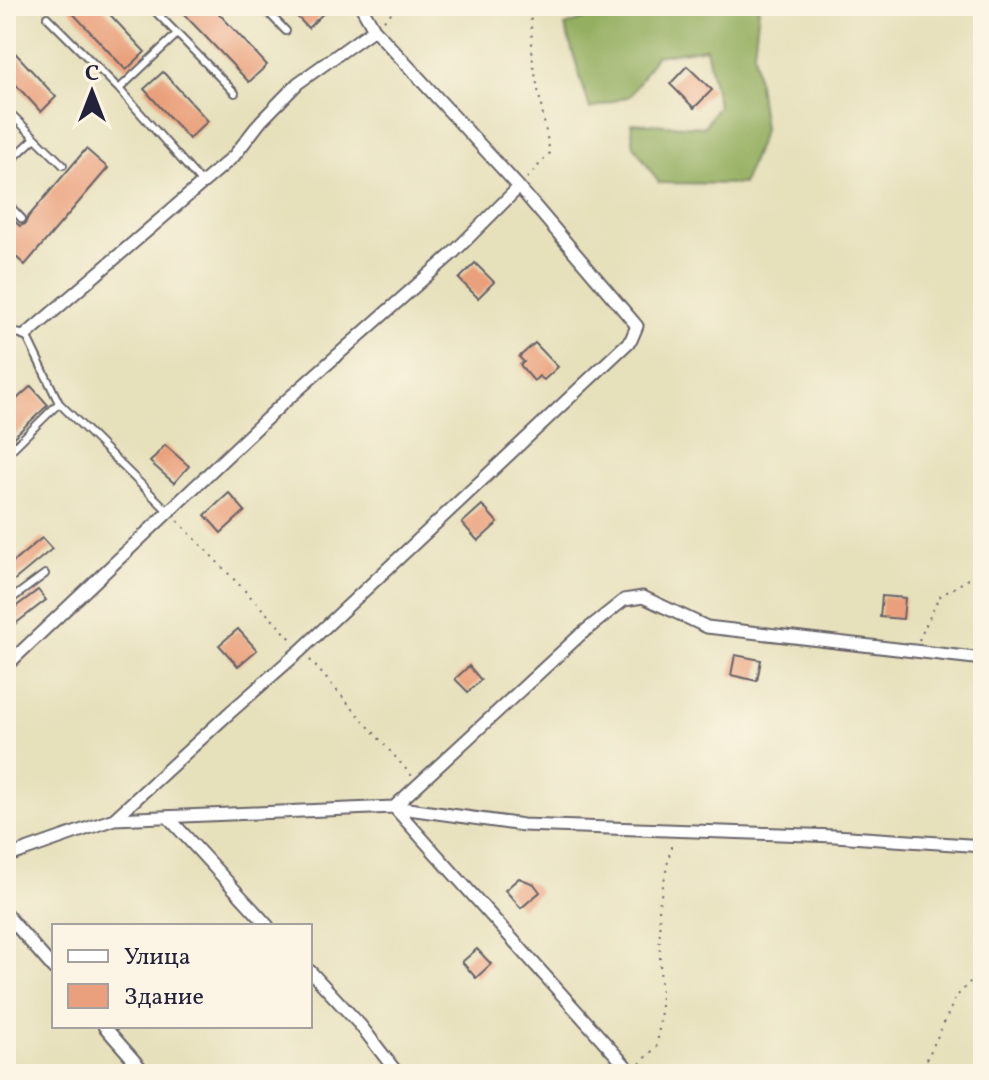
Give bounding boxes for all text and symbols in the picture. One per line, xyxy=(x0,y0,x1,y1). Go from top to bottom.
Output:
north arrow xyxy=(52,52,132,132)
text: С xyxy=(85,59,99,90)
legend xyxy=(52,924,312,1028)
text: Улица xyxy=(124,941,191,975)
text: Здание xyxy=(124,981,204,1015)

